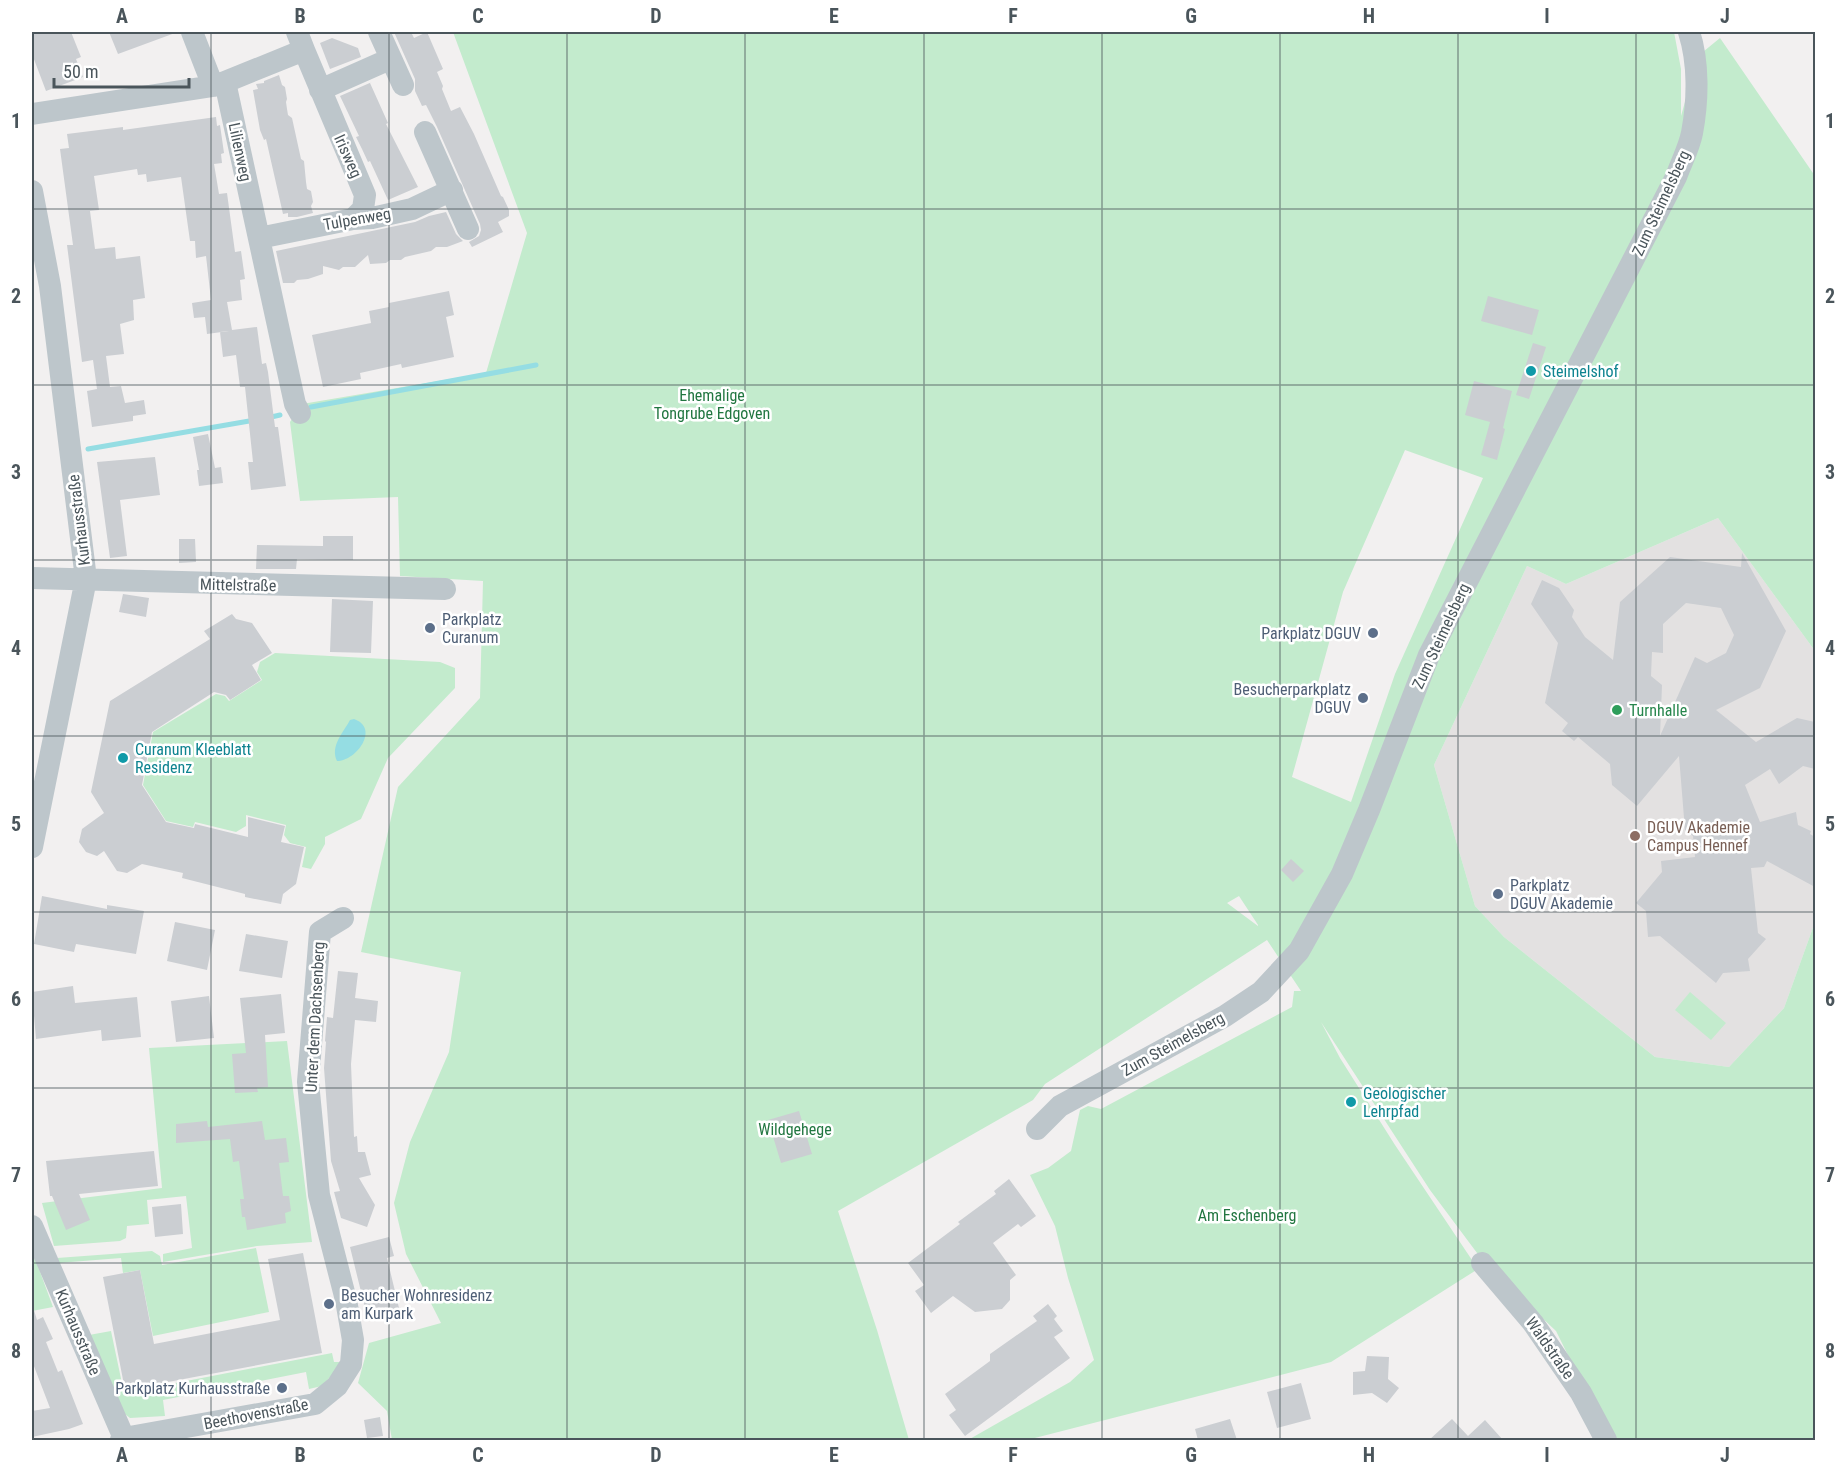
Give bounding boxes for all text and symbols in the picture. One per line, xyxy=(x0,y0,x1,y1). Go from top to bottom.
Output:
text: A xyxy=(116,4,128,28)
text: B xyxy=(294,4,306,28)
text: C xyxy=(472,4,484,28)
text: D xyxy=(650,4,662,28)
text: E xyxy=(829,4,839,28)
text: F xyxy=(1008,4,1018,28)
text: G xyxy=(1185,4,1197,28)
text: H xyxy=(1363,4,1375,28)
text: I xyxy=(1544,4,1550,28)
text: J xyxy=(1720,4,1730,28)
scale bar xyxy=(54,51,189,89)
text: 50 m xyxy=(63,61,98,82)
text: 1 xyxy=(11,109,21,133)
text: 1 xyxy=(1825,109,1835,133)
street label: Lilienweg xyxy=(225,121,255,183)
street label: Irisweg xyxy=(330,131,366,181)
street label: Zum Steimelsberg xyxy=(1628,147,1694,259)
street label: Tulpenweg xyxy=(322,204,392,234)
text: 2 xyxy=(11,284,21,308)
text: 2 xyxy=(1825,284,1835,308)
place label: Steimelshof xyxy=(1543,362,1619,381)
marker: Steimelshof xyxy=(1524,364,1538,378)
park label: Ehemalige Tongrube Edgoven xyxy=(654,386,770,423)
text: 3 xyxy=(11,460,21,484)
text: 3 xyxy=(1825,460,1835,484)
street label: Kurhausstraße xyxy=(64,473,94,567)
street label: Mittelstraße xyxy=(200,575,276,595)
street label: Zum Steimelsberg xyxy=(1408,580,1474,692)
place label: Parkplatz Curanum xyxy=(442,610,502,647)
marker: Parkplatz Curanum xyxy=(423,621,437,635)
place label: Parkplatz DGUV xyxy=(1261,624,1361,643)
marker: Parkplatz DGUV xyxy=(1366,626,1380,640)
text: 4 xyxy=(11,636,21,660)
text: 4 xyxy=(1825,636,1835,660)
place label: Besucherparkplatz DGUV xyxy=(1234,680,1351,717)
marker: Besucherparkplatz DGUV xyxy=(1356,691,1370,705)
place label: Turnhalle xyxy=(1629,701,1687,720)
marker: Turnhalle xyxy=(1610,703,1624,717)
place label: Curanum Kleeblatt Residenz xyxy=(135,740,252,777)
marker: Curanum Kleeblatt Residenz xyxy=(116,751,130,765)
text: 5 xyxy=(11,812,21,836)
text: 5 xyxy=(1825,812,1835,836)
place label: DGUV Akademie Campus Hennef xyxy=(1647,818,1750,855)
marker: DGUV Akademie Campus Hennef xyxy=(1628,829,1642,843)
place label: Parkplatz DGUV Akademie xyxy=(1510,876,1613,913)
marker: Parkplatz DGUV Akademie xyxy=(1491,887,1505,901)
street label: Unter dem Dachsenberg xyxy=(302,941,328,1093)
text: 6 xyxy=(11,987,21,1011)
text: 6 xyxy=(1825,987,1835,1011)
street label: Zum Steimelsberg xyxy=(1118,1008,1228,1080)
place label: Geologischer Lehrpfad xyxy=(1363,1084,1446,1121)
marker: Geologischer Lehrpfad xyxy=(1344,1095,1358,1109)
park label: Wildgehege xyxy=(758,1120,832,1139)
text: 7 xyxy=(11,1163,21,1187)
text: 7 xyxy=(1825,1163,1835,1187)
park label: Am Eschenberg xyxy=(1198,1206,1296,1225)
street label: Kurhausstraße xyxy=(51,1286,105,1378)
place label: Besucher Wohnresidenz am Kurpark xyxy=(341,1286,492,1323)
marker: Besucher Wohnresidenz am Kurpark xyxy=(322,1297,336,1311)
street label: Waldstraße xyxy=(1522,1313,1578,1383)
text: 8 xyxy=(11,1339,21,1363)
text: 8 xyxy=(1825,1339,1835,1363)
place label: Parkplatz Kurhausstraße xyxy=(115,1379,270,1398)
marker: Parkplatz Kurhausstraße xyxy=(275,1381,289,1395)
street label: Beethovenstraße xyxy=(202,1395,310,1433)
text: A xyxy=(116,1443,128,1467)
text: B xyxy=(294,1443,306,1467)
text: C xyxy=(472,1443,484,1467)
text: D xyxy=(650,1443,662,1467)
text: E xyxy=(829,1443,839,1467)
text: F xyxy=(1008,1443,1018,1467)
text: G xyxy=(1185,1443,1197,1467)
text: H xyxy=(1363,1443,1375,1467)
text: I xyxy=(1544,1443,1550,1467)
text: J xyxy=(1720,1443,1730,1467)

